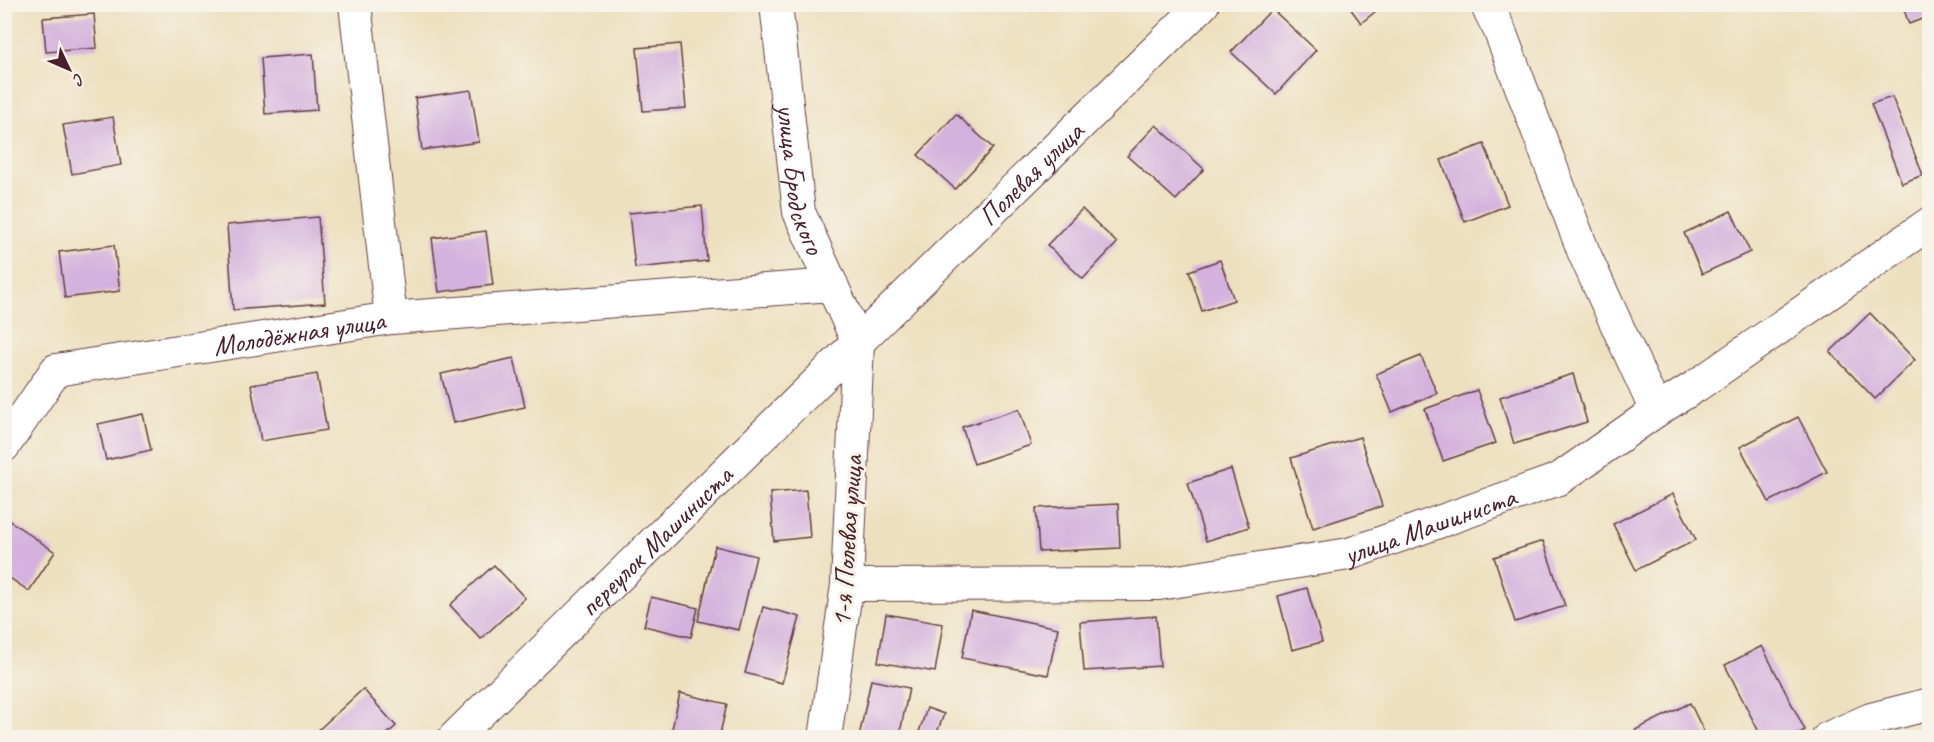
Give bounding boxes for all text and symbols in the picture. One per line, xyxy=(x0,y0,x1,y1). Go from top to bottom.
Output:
north arrow xyxy=(39,39,99,99)
text: С xyxy=(68,69,89,90)
street label: улица Бродского xyxy=(769,100,833,261)
street label: Полевая улица xyxy=(971,113,1092,233)
street label: Молодёжная улица xyxy=(211,302,389,363)
street label: 1-я Полевая улица xyxy=(823,453,870,628)
street label: переулок Машиниста xyxy=(572,457,741,624)
street label: улица Машиниста xyxy=(1337,478,1522,573)

